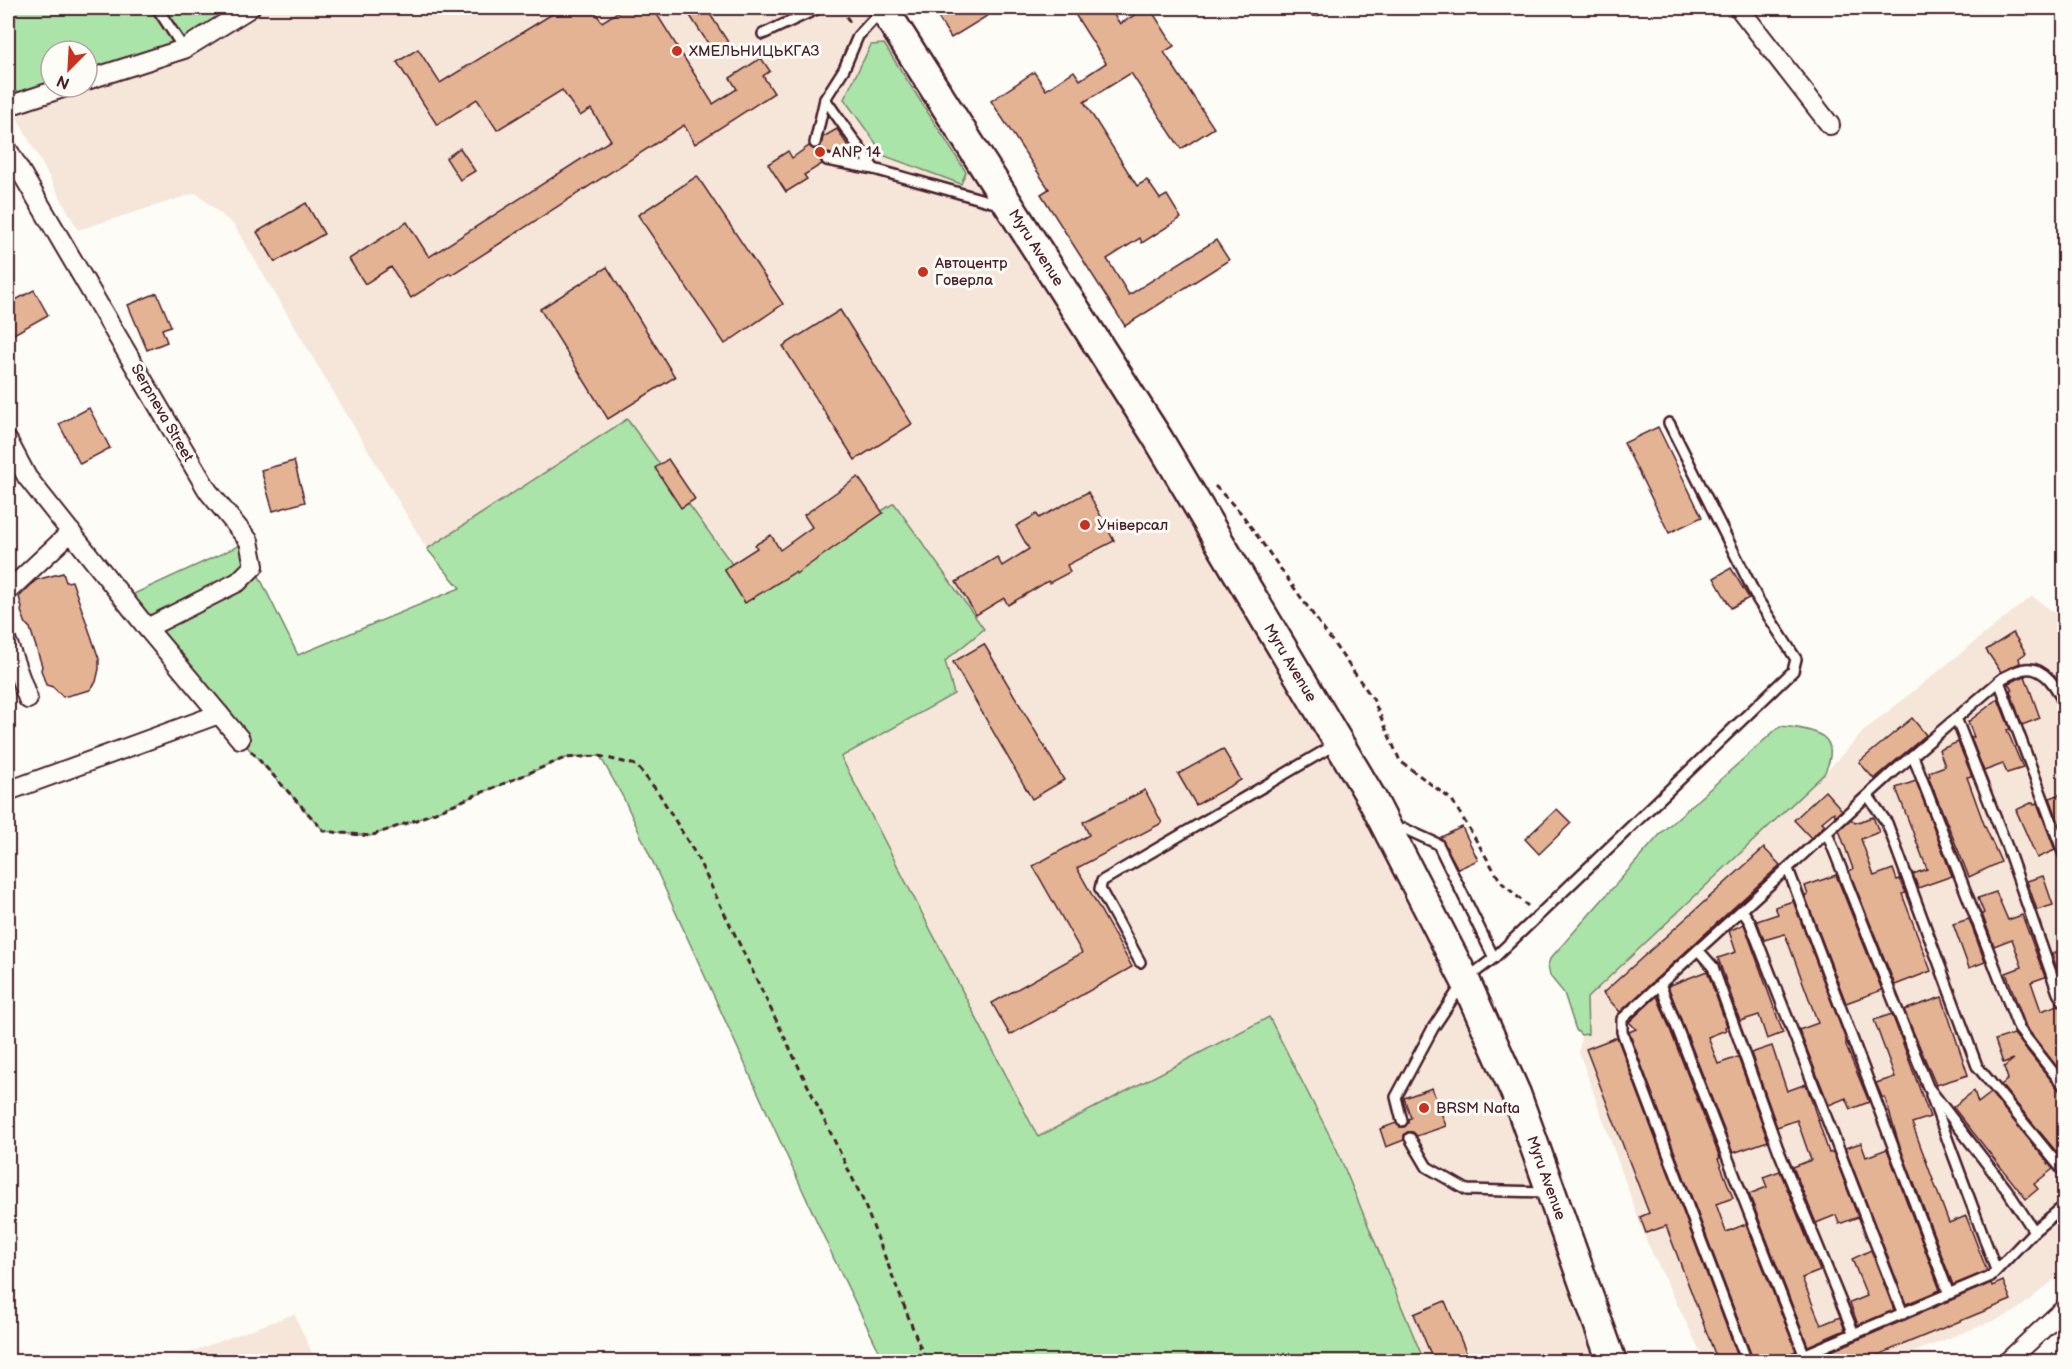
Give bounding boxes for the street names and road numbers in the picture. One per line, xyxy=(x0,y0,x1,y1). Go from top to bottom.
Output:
street label: Myru Avenue xyxy=(1004,206,1068,290)
street label: Serpneva Street xyxy=(126,361,198,466)
street label: Myru Avenue xyxy=(1259,620,1321,706)
street label: Myru Avenue xyxy=(1522,1133,1570,1223)

